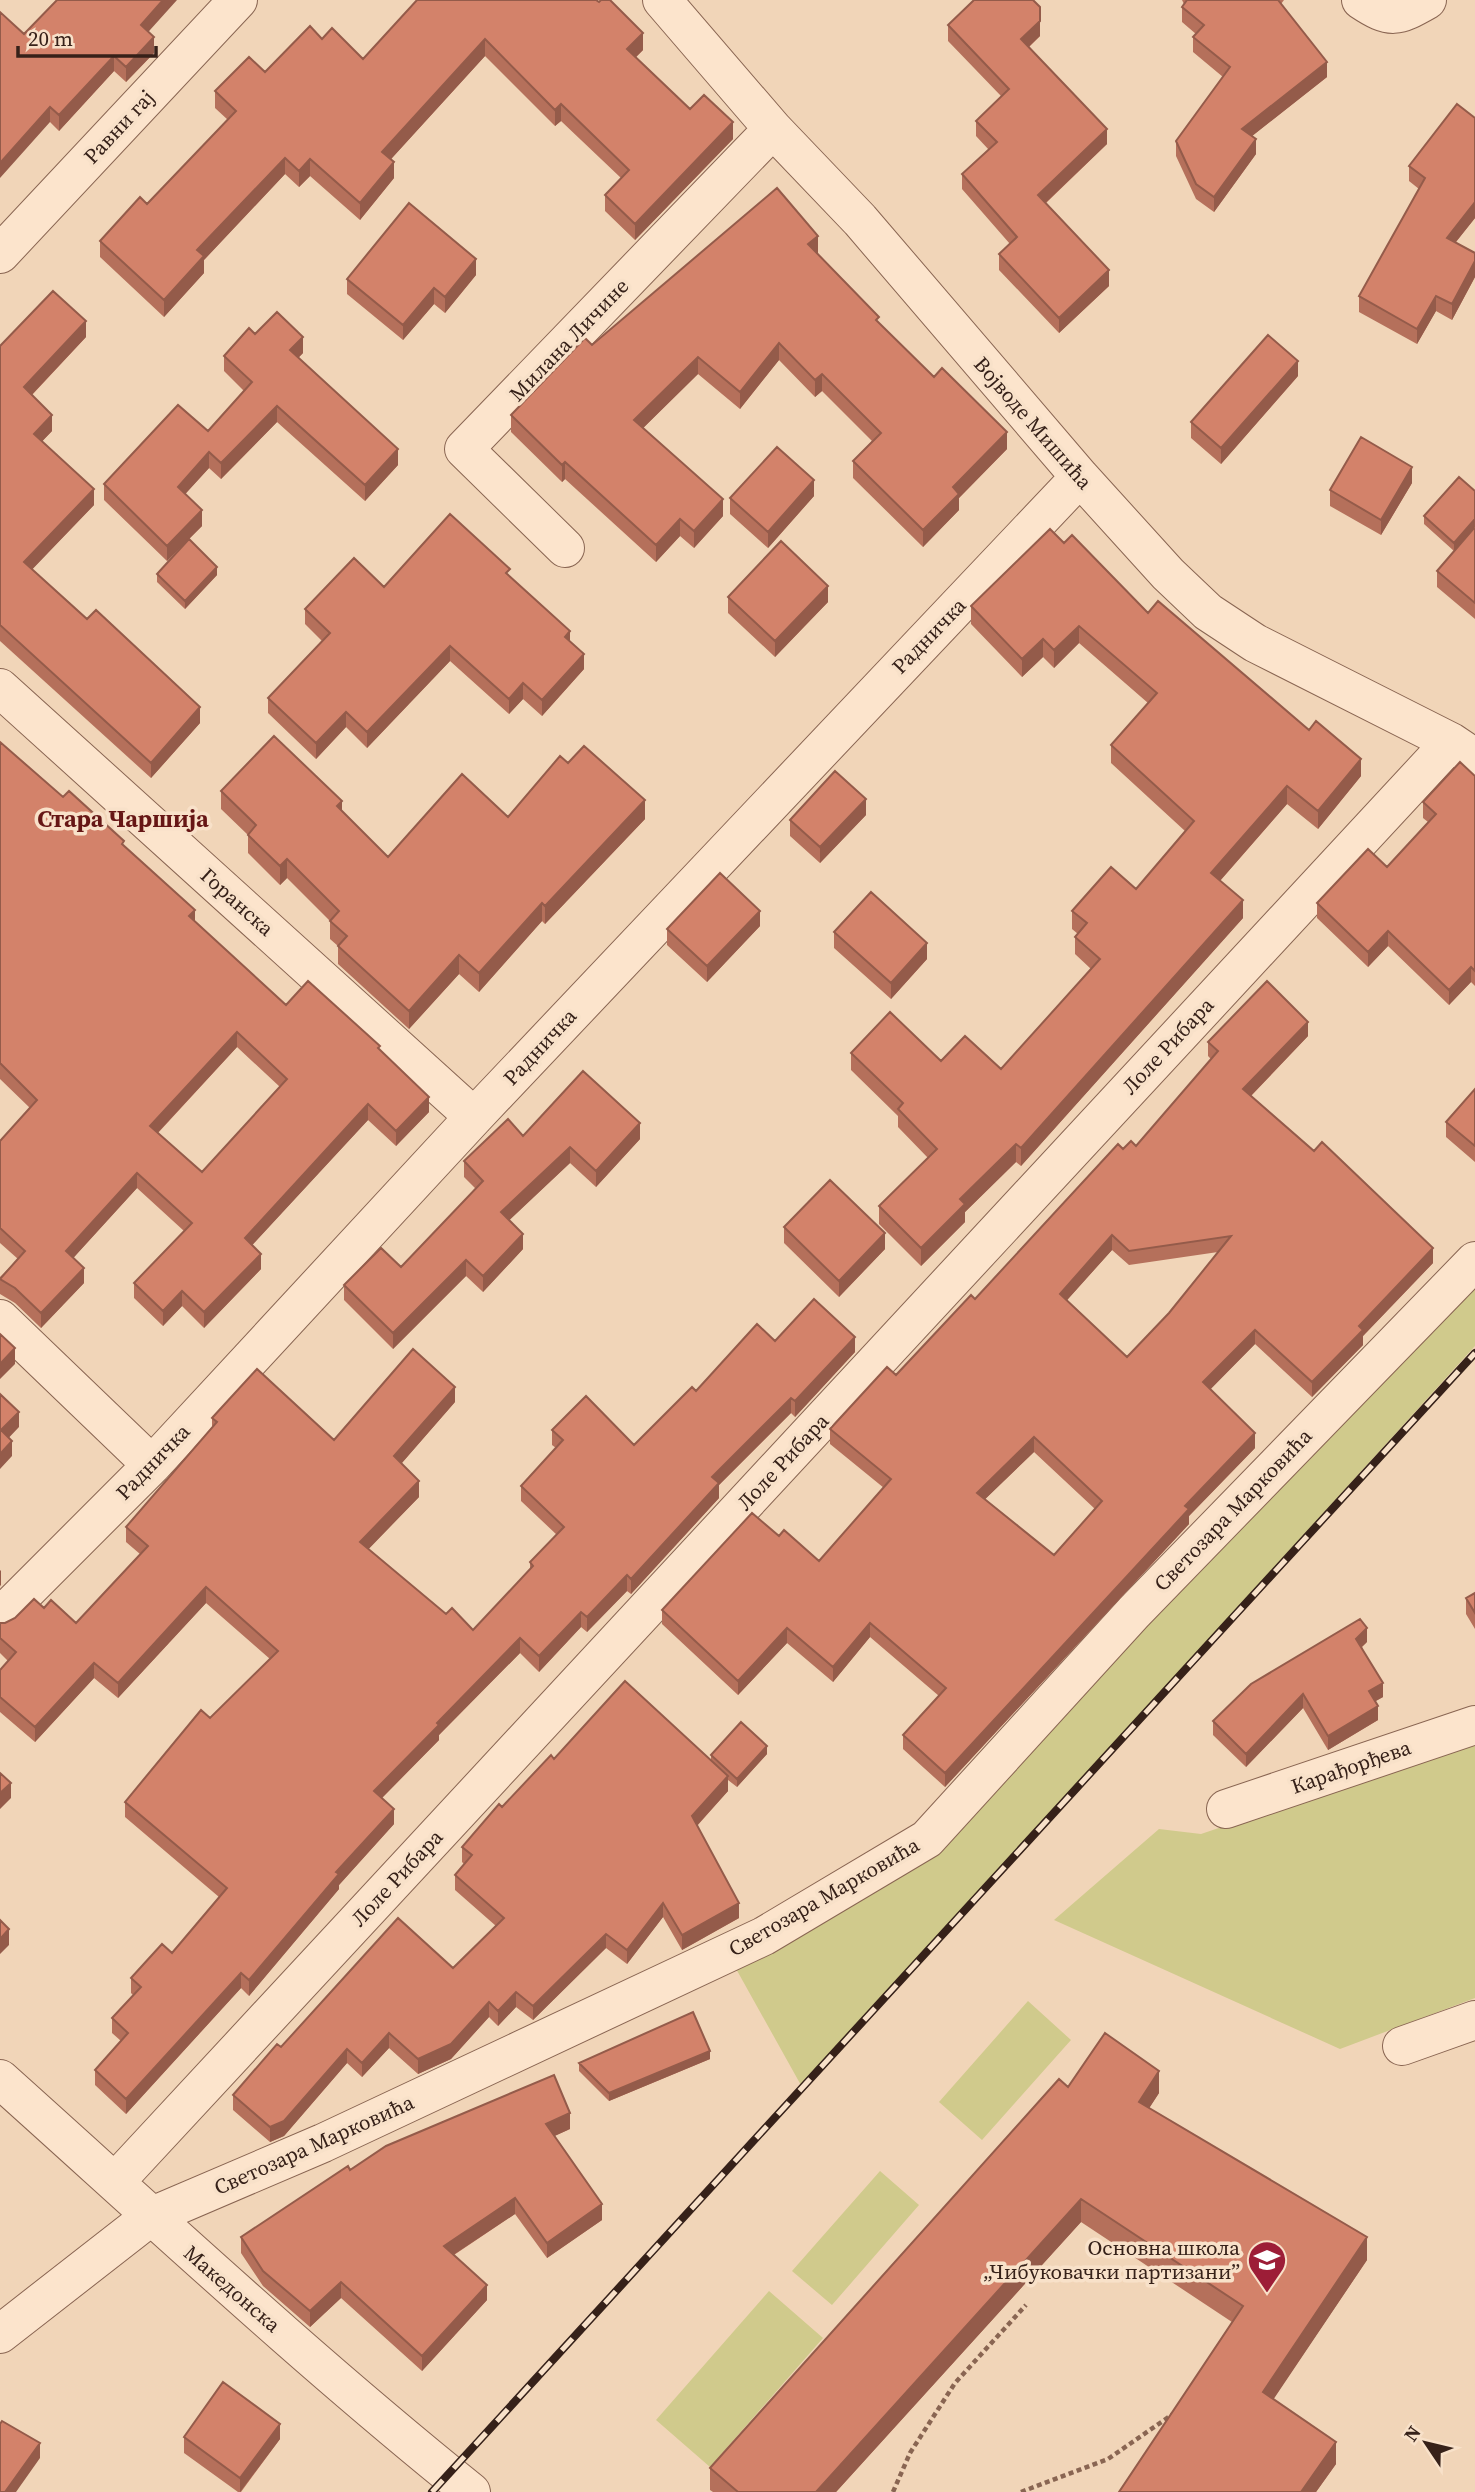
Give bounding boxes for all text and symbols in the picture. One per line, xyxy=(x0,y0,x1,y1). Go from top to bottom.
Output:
scale bar xyxy=(18,14,156,58)
text: 20 m xyxy=(28,24,73,53)
street label: Равни гај xyxy=(77,83,160,170)
street label: Милана Личине xyxy=(502,272,635,408)
street label: Војводе Мишића xyxy=(968,350,1099,496)
street label: Радничка xyxy=(885,591,972,680)
district label: Стара Чаршија xyxy=(37,802,209,835)
street label: Горанска xyxy=(194,861,281,943)
street label: Лоле Рибара xyxy=(1115,991,1220,1100)
street label: Радничка xyxy=(496,1002,583,1091)
street label: Лоле Рибара xyxy=(730,1407,835,1516)
street label: Радничка xyxy=(109,1417,196,1506)
street label: Светозара Марковића xyxy=(1147,1422,1318,1597)
street label: Карађорђева xyxy=(1287,1732,1415,1801)
street label: Лоле Рибара xyxy=(344,1823,449,1932)
street label: Светозара Марковића xyxy=(723,1830,925,1963)
street label: Светозара Марковића xyxy=(209,2087,419,2202)
place label: Основна школа „Чибуковачки партизани” xyxy=(983,2233,1240,2286)
street label: Македонска xyxy=(178,2239,287,2339)
school or university icon: Основна школа „Чибуковачки партизани” xyxy=(1246,2239,1288,2294)
north arrow xyxy=(1391,2408,1461,2478)
text: N xyxy=(1397,2420,1427,2446)

